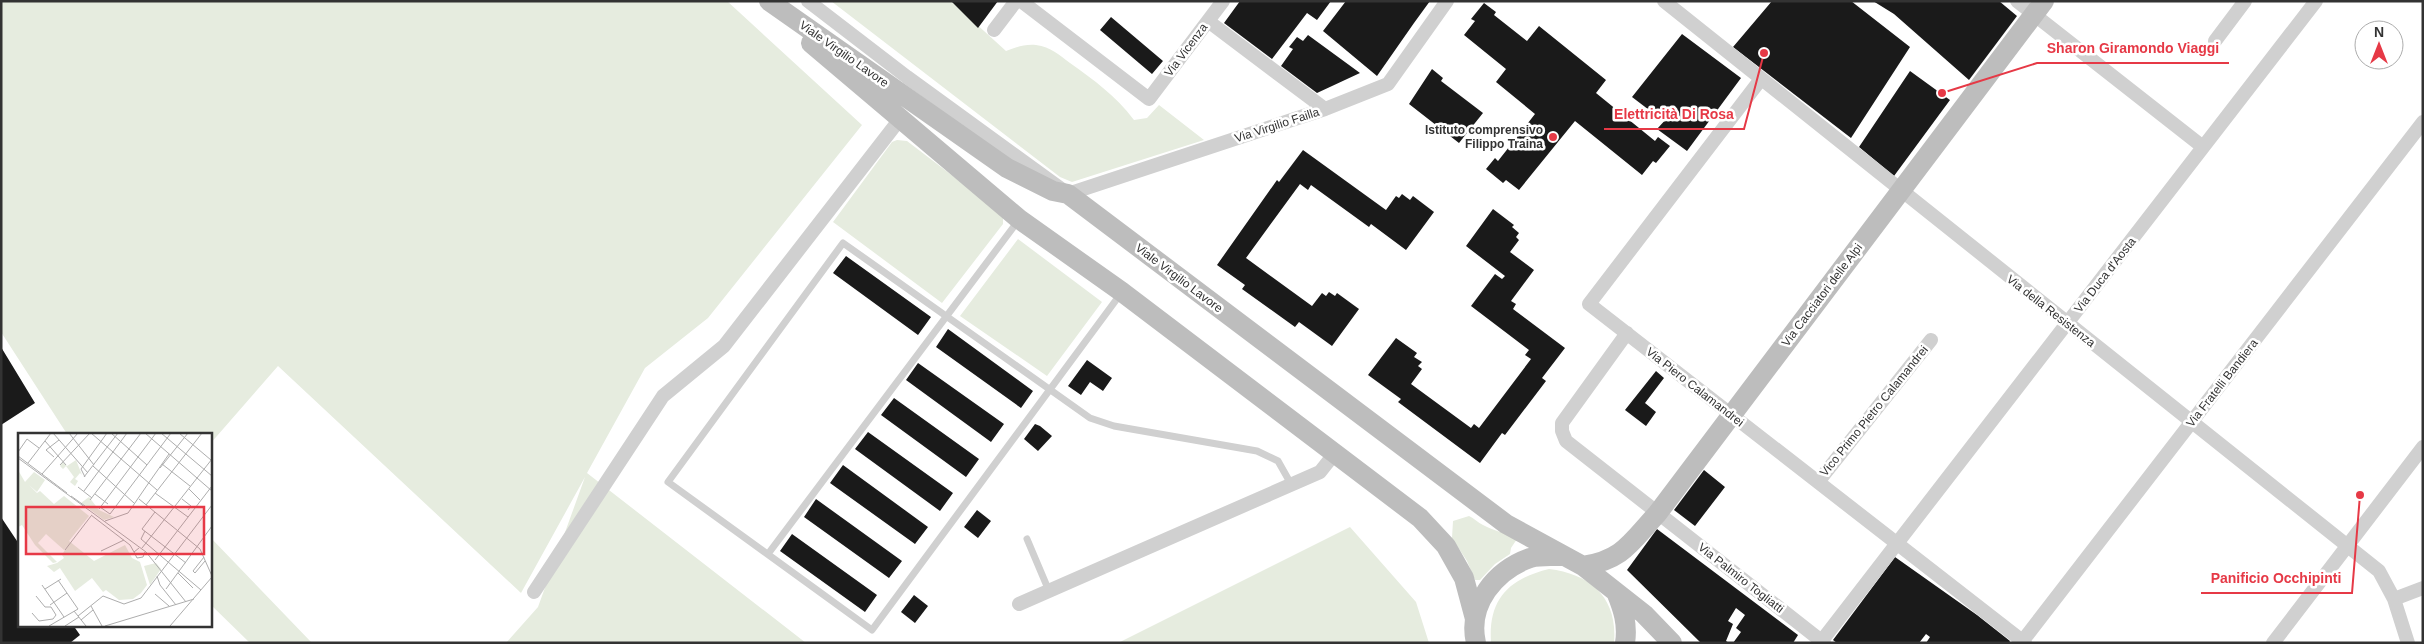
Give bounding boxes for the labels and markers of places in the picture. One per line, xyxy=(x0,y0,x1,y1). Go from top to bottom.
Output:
callout: Sharon Giramondo Viaggi xyxy=(2037,34,2229,63)
callout: Elettricità Di Rosa xyxy=(1604,100,1744,129)
place label: Istituto comprensivo Filippo Traina xyxy=(1425,123,1543,151)
marker: Istituto comprensivo Filippo Traina xyxy=(1547,131,1559,143)
callout: Panificio Occhipinti xyxy=(2201,564,2352,593)

